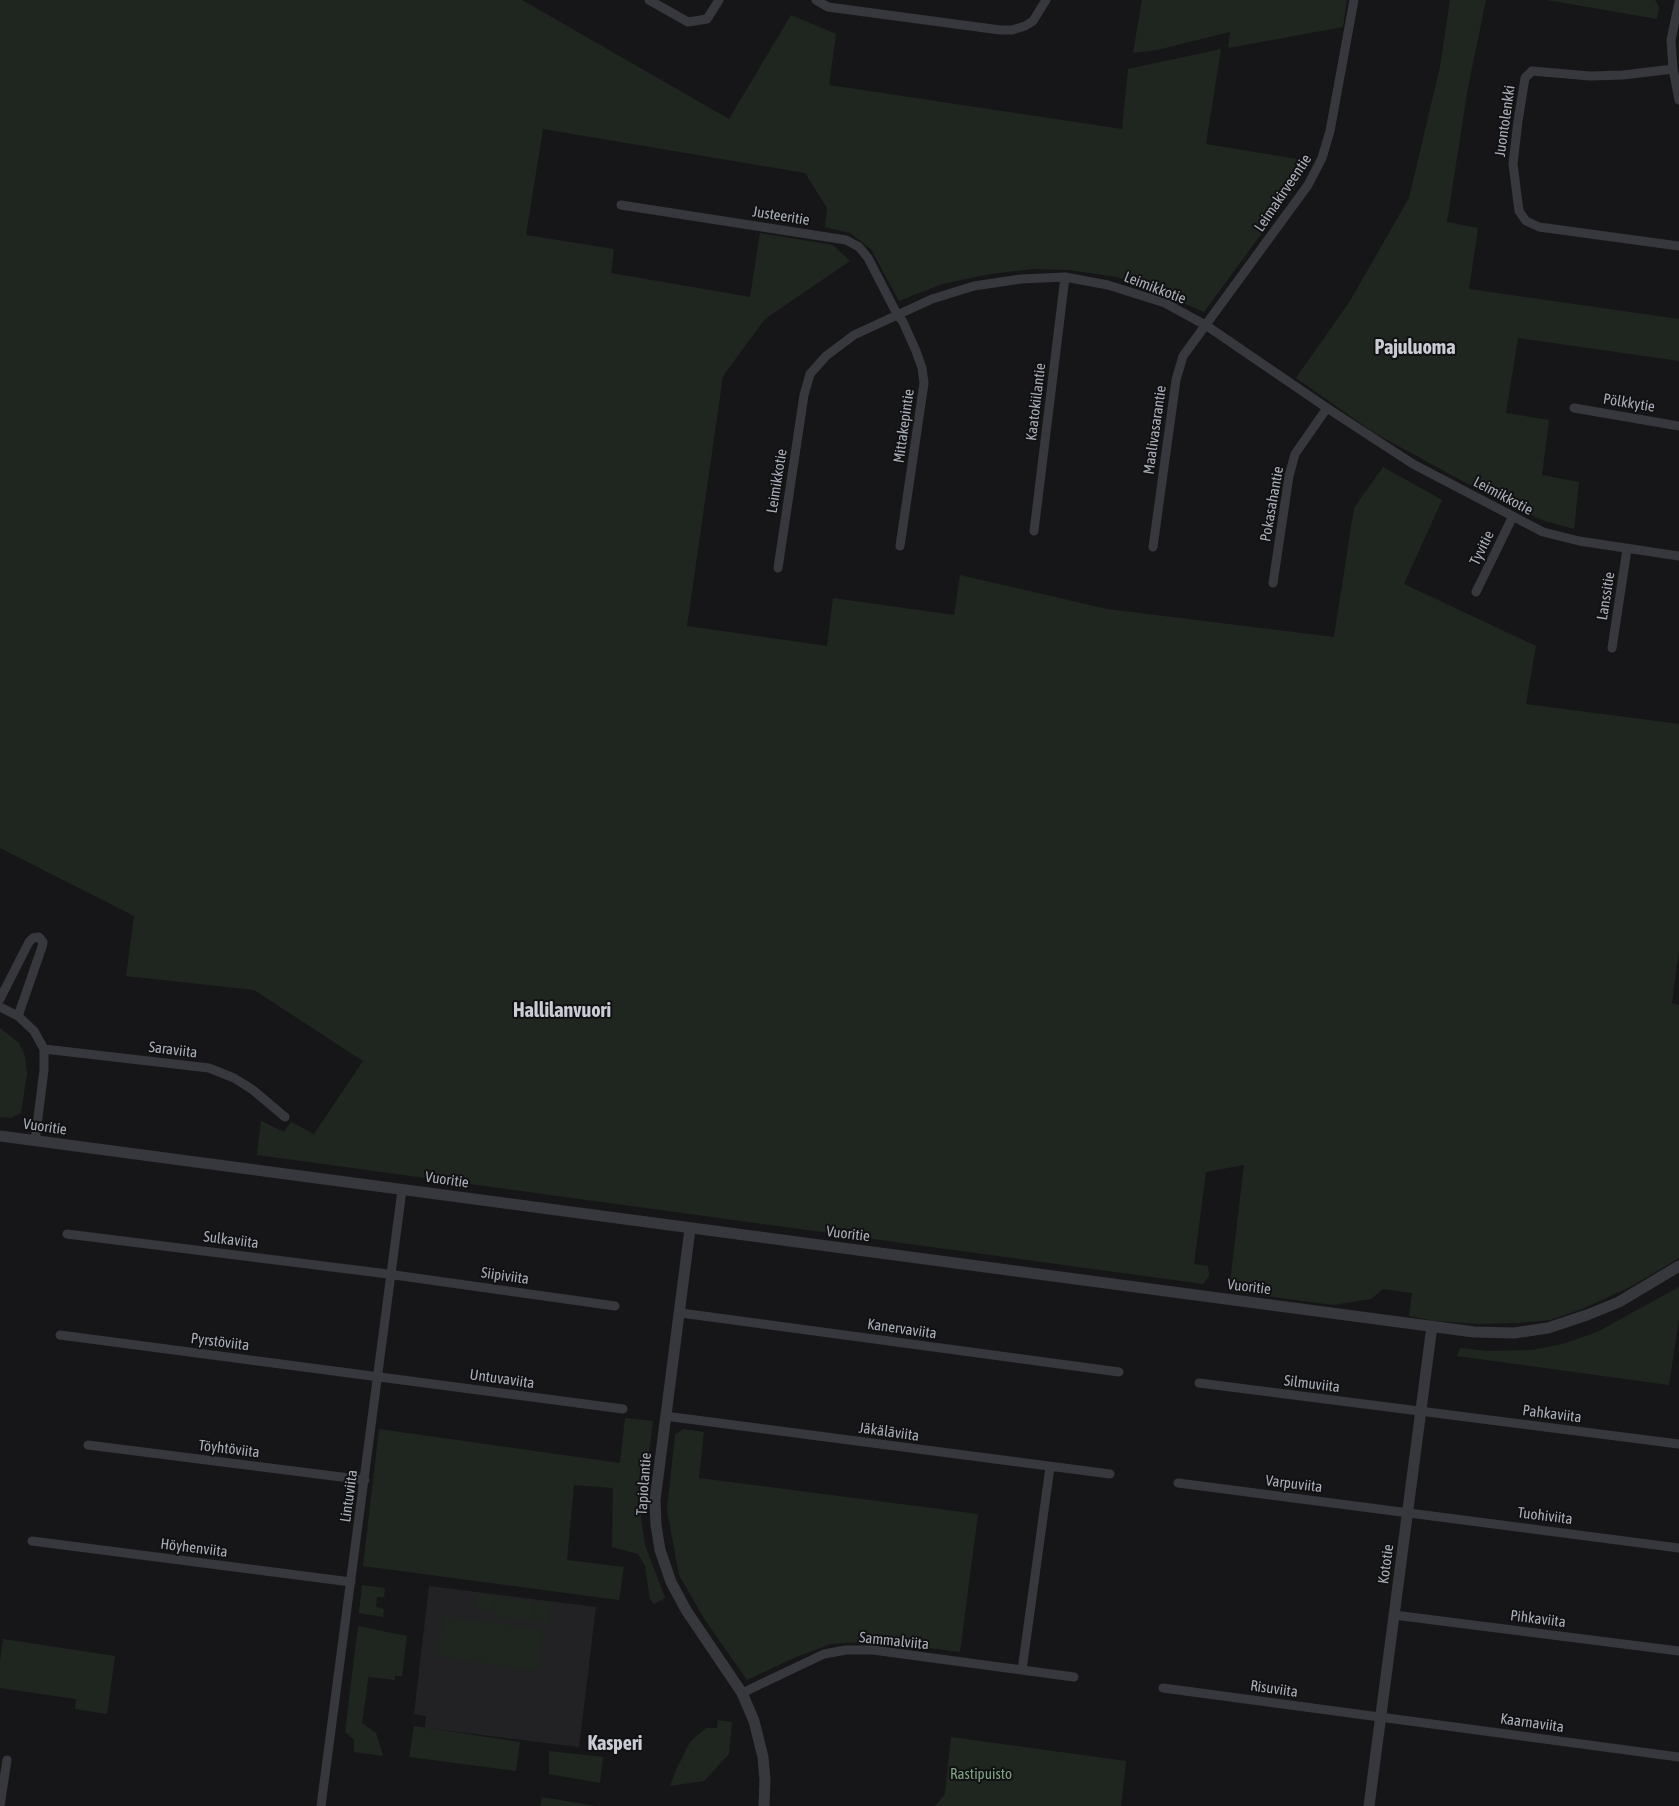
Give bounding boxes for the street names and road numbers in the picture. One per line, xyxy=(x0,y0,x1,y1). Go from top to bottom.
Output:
street label: Juontolenkki xyxy=(1491,84,1519,158)
street label: Leimakirveentie xyxy=(1251,151,1315,235)
street label: Justeeritie xyxy=(751,203,811,229)
street label: Leimikkotie xyxy=(1122,268,1188,308)
street label: Kaatokiilantie xyxy=(1022,362,1050,442)
street label: Maalivasarantie xyxy=(1140,384,1170,476)
street label: Mittakepintie xyxy=(890,388,918,464)
street label: Pölkkytie xyxy=(1602,390,1656,416)
street label: Leimikkotie xyxy=(763,448,791,514)
street label: Pokasahantie xyxy=(1257,465,1287,543)
street label: Leimikkotie xyxy=(1470,473,1536,519)
street label: Tyvitie xyxy=(1466,528,1498,568)
street label: Lanssitie xyxy=(1593,571,1619,621)
street label: Saraviita xyxy=(148,1038,198,1062)
street label: Vuoritie xyxy=(22,1115,68,1139)
street label: Vuoritie xyxy=(424,1168,470,1192)
street label: Vuoritie xyxy=(825,1222,871,1246)
street label: Sulkaviita xyxy=(202,1228,260,1252)
street label: Siipiviita xyxy=(480,1264,530,1288)
street label: Vuoritie xyxy=(1226,1275,1272,1299)
street label: Kanervaviita xyxy=(866,1315,938,1343)
street label: Pyrstöviita xyxy=(190,1329,250,1355)
street label: Untuvaviita xyxy=(469,1366,535,1392)
street label: Silmuviita xyxy=(1283,1372,1341,1396)
street label: Pahkaviita xyxy=(1521,1401,1583,1427)
street label: Jäkäläviita xyxy=(858,1419,920,1445)
street label: Töyhtöviita xyxy=(197,1436,261,1462)
street label: Tapiolantie xyxy=(633,1452,655,1516)
street label: Lintuviita xyxy=(336,1469,362,1523)
street label: Varpuviita xyxy=(1265,1472,1323,1496)
street label: Tuohiviita xyxy=(1516,1504,1574,1528)
street label: Höyhenviita xyxy=(159,1535,229,1561)
street label: Kototie xyxy=(1374,1543,1398,1585)
street label: Pihkaviita xyxy=(1509,1607,1567,1631)
street label: Sammalviita xyxy=(858,1628,930,1654)
street label: Risuviita xyxy=(1249,1677,1299,1701)
street label: Kaarnaviita xyxy=(1499,1710,1565,1736)

